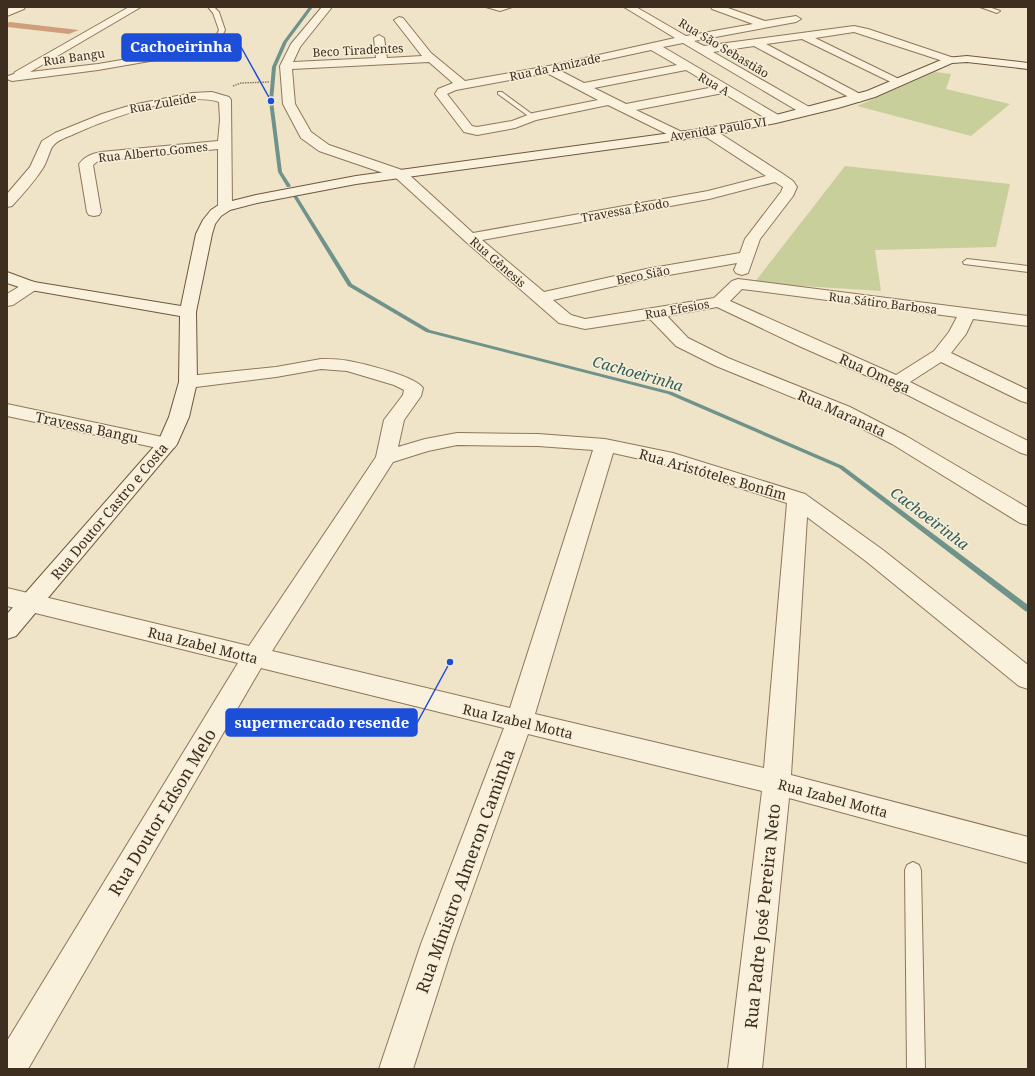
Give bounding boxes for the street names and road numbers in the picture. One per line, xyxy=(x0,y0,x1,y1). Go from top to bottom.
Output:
street label: Rua São Sebastião xyxy=(676,14,773,82)
street label: Beco Tiradentes xyxy=(312,39,404,61)
street label: Rua Bangu xyxy=(42,44,106,70)
street label: Rua da Amizade xyxy=(508,49,602,85)
street label: Rua A xyxy=(695,68,733,100)
street label: Rua Zuleide xyxy=(128,89,198,117)
street label: Avenida Paulo VI xyxy=(668,113,768,145)
street label: Rua Alberto Gomes xyxy=(97,138,209,166)
street label: Travessa Êxodo xyxy=(580,194,670,226)
street label: Rua Gênesis xyxy=(466,233,530,291)
street label: Beco Sião xyxy=(615,261,671,289)
street label: Rua Sátiro Barbosa xyxy=(828,288,938,318)
street label: Rua Efesios xyxy=(643,295,711,323)
street label: Rua Omega xyxy=(836,349,914,397)
street label: Rua Maranata xyxy=(795,385,889,441)
street label: Travessa Bangu xyxy=(34,407,140,447)
street label: Rua Doutor Castro e Costa xyxy=(46,439,172,583)
street label: Rua Aristóteles Bonfim xyxy=(637,444,789,504)
street label: Rua Izabel Motta xyxy=(146,622,260,668)
street label: Rua Izabel Motta xyxy=(461,699,575,743)
street label: Rua Doutor Edson Melo xyxy=(103,724,221,900)
street label: Rua Ministro Almeron Caminha xyxy=(410,746,520,996)
street label: Rua Izabel Motta xyxy=(776,774,890,822)
street label: Rua Padre José Pereira Neto xyxy=(739,802,785,1030)

